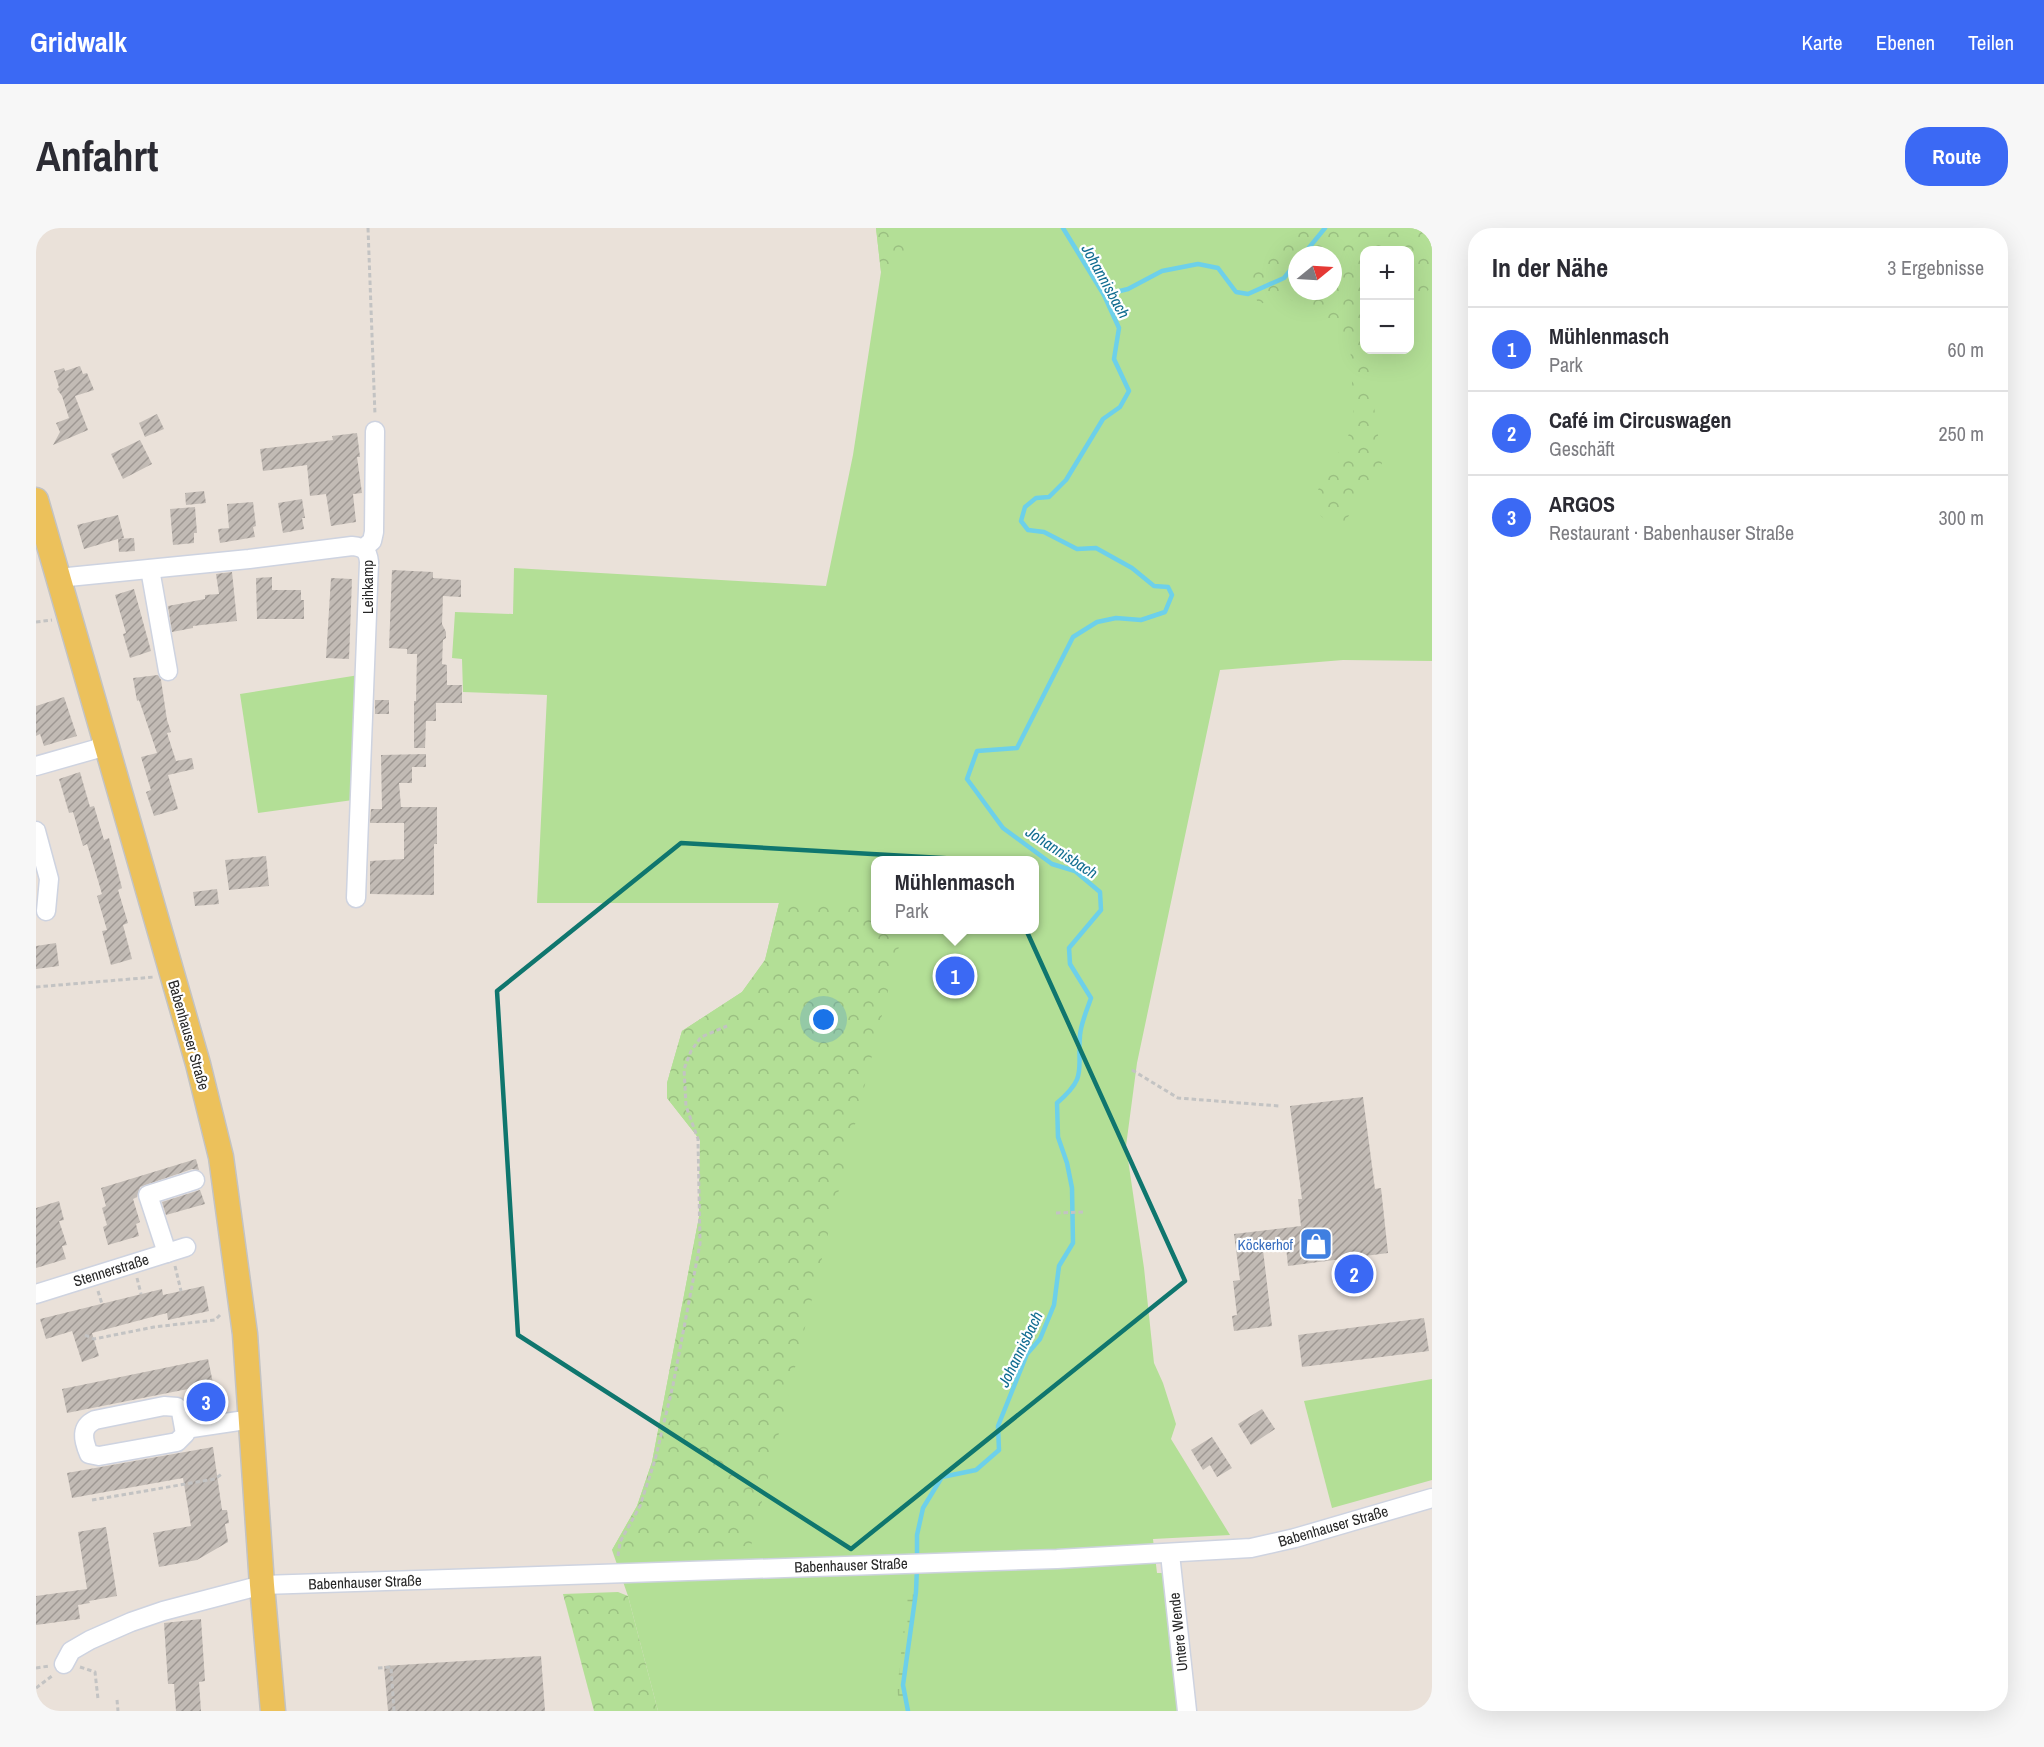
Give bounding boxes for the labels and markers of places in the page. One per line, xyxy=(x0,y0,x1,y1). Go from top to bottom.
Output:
pin: 1 xyxy=(936,954,974,999)
shop icon: Köckerhof xyxy=(1298,1226,1334,1262)
place label: Köckerhof xyxy=(1238,1234,1294,1255)
pin: 2 xyxy=(1334,1252,1374,1296)
pin: 3 xyxy=(186,1380,226,1424)

